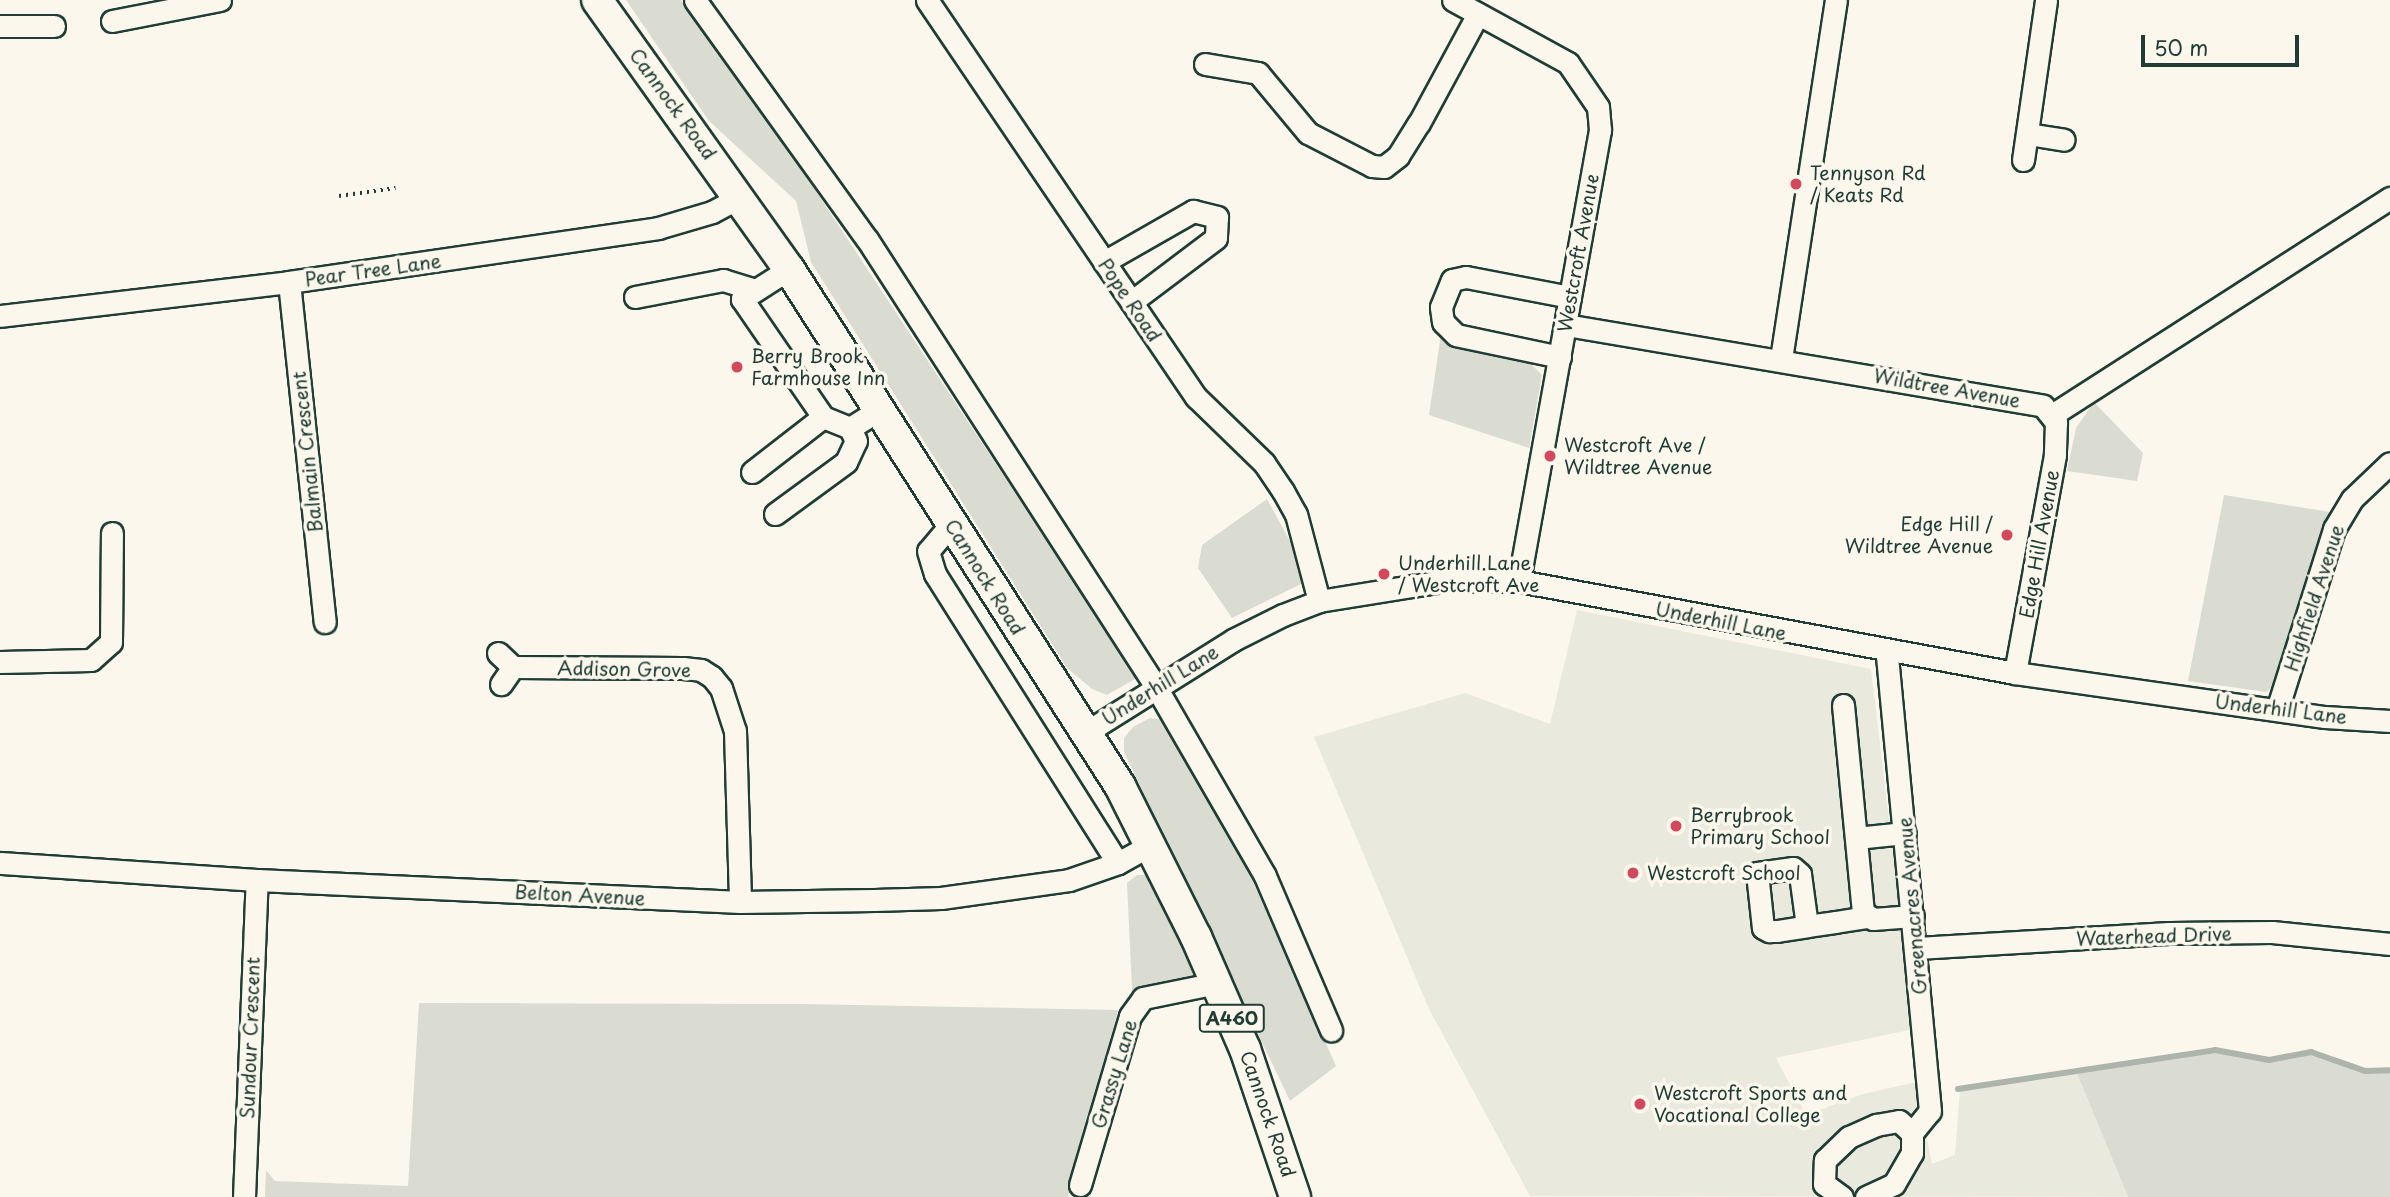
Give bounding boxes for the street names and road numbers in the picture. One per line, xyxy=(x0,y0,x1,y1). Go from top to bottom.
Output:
street label: Cannock Road xyxy=(625,44,721,164)
street label: Westcroft Avenue xyxy=(1553,172,1603,334)
street label: Pear Tree Lane xyxy=(303,249,443,291)
street label: Pope Road xyxy=(1094,254,1166,346)
street label: Wildtree Avenue xyxy=(1872,364,2022,412)
street label: Balmain Crescent xyxy=(287,370,327,534)
street label: Edge Hill Avenue xyxy=(2015,468,2063,620)
street label: Cannock Road xyxy=(940,515,1030,639)
street label: Highfield Avenue xyxy=(2280,522,2348,674)
street label: Underhill Lane xyxy=(1653,597,1789,645)
street label: Underhill Lane xyxy=(1097,640,1223,730)
street label: Addison Grove xyxy=(557,656,691,682)
street label: Underhill Lane xyxy=(2213,690,2349,728)
street label: Greenacres Avenue xyxy=(1893,817,1931,995)
street label: Belton Avenue xyxy=(515,880,645,910)
street label: Waterhead Drive xyxy=(2076,922,2232,950)
street label: Sundour Crescent xyxy=(236,956,264,1120)
road number: A460 xyxy=(1199,1003,1265,1032)
street label: Grassy Lane xyxy=(1086,1016,1142,1132)
street label: Cannock Road xyxy=(1236,1048,1300,1180)

